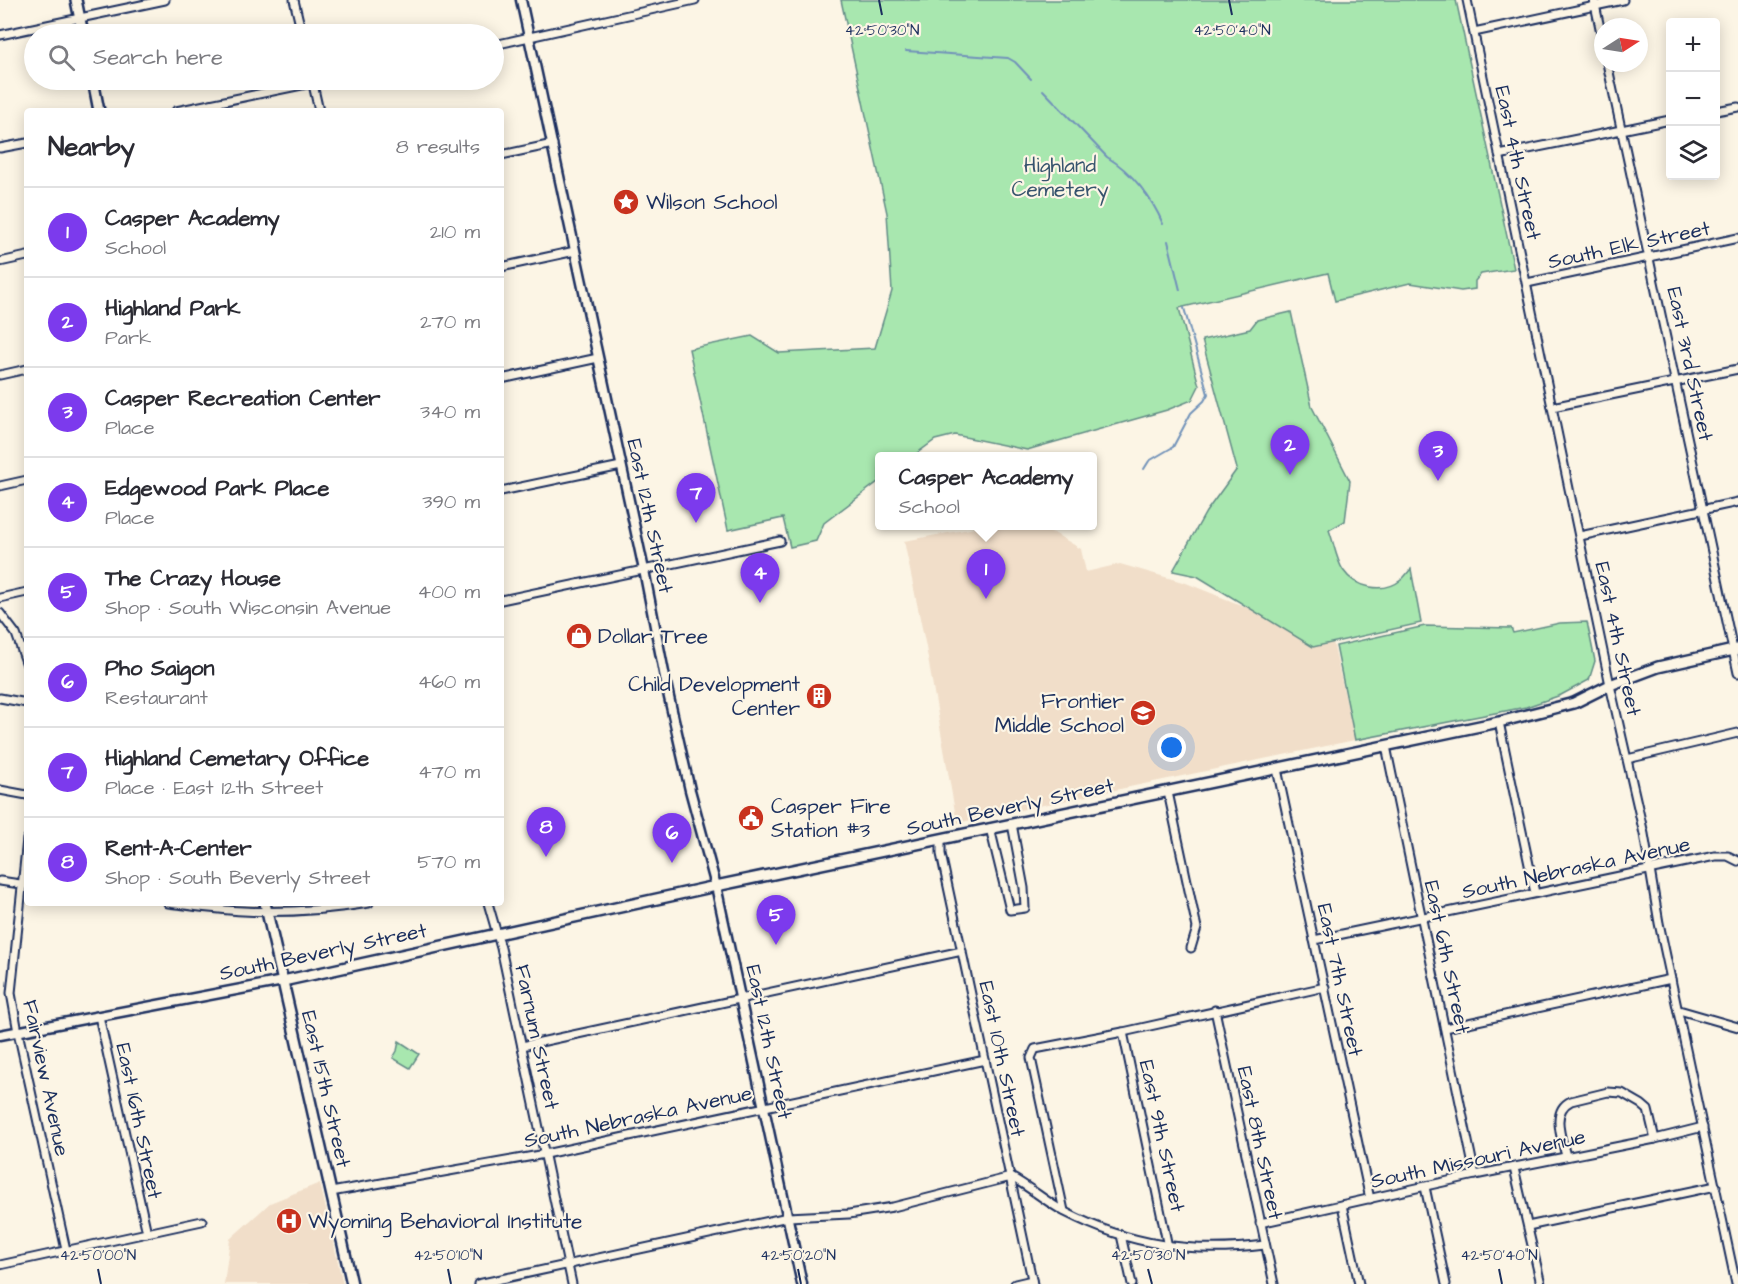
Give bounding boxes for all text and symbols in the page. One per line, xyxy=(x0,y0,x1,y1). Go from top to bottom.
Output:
north arrow xyxy=(1594,18,1648,72)
map controls xyxy=(1666,18,1720,180)
button: + xyxy=(1666,18,1720,72)
text: 42°50'30"N xyxy=(845,20,919,41)
text: 42°50'40"N xyxy=(1193,20,1271,41)
search box xyxy=(24,24,504,90)
icon: search xyxy=(45,41,78,74)
text: Search here xyxy=(93,42,223,73)
button: − xyxy=(1666,72,1720,126)
street label: East 4th Street xyxy=(1488,83,1549,243)
button: layers xyxy=(1666,126,1720,180)
text: Nearby xyxy=(48,129,135,165)
text: 8 results xyxy=(396,133,480,161)
park label: Highland Cemetery xyxy=(1012,151,1109,206)
place icon: Wilson School xyxy=(611,187,641,217)
place label: Wilson School xyxy=(646,188,778,217)
text: Casper Academy xyxy=(105,203,280,234)
street label: South Elk Street xyxy=(1545,214,1713,276)
text: 1 xyxy=(66,218,69,246)
text: 210 m xyxy=(430,218,480,246)
text: School xyxy=(105,234,166,262)
street label: East 3rd Street xyxy=(1660,284,1721,444)
text: Highland Park xyxy=(105,293,241,324)
text: 2 xyxy=(62,308,73,336)
text: 270 m xyxy=(420,308,480,336)
text: Park xyxy=(105,324,151,352)
text: Casper Recreation Center xyxy=(105,383,380,414)
text: 3 xyxy=(62,398,73,426)
text: 340 m xyxy=(420,398,480,426)
text: Place xyxy=(105,414,155,442)
pin: 2 xyxy=(1270,426,1310,475)
pin: 3 xyxy=(1418,432,1458,481)
street label: East 12th Street xyxy=(619,436,681,596)
popup xyxy=(875,452,1097,530)
text: Casper Academy xyxy=(899,462,1073,493)
text: Edgewood Park Place xyxy=(105,473,329,504)
pin: 7 xyxy=(676,474,716,523)
text: 4 xyxy=(61,488,74,516)
text: 390 m xyxy=(422,488,480,516)
text: School xyxy=(899,493,960,521)
text: Place xyxy=(105,504,155,532)
pin: 1 xyxy=(966,550,1006,599)
pin: 4 xyxy=(740,554,780,603)
street label: East 4th Street xyxy=(1588,559,1649,719)
text: The Crazy House xyxy=(105,563,281,594)
text: 5 xyxy=(60,578,75,606)
text: 400 m xyxy=(418,578,480,606)
text: Shop · South Wisconsin Avenue xyxy=(105,594,391,622)
shop icon: Dollar Tree xyxy=(564,621,594,651)
place label: Dollar Tree xyxy=(598,622,708,651)
text: Pho Saigon xyxy=(105,653,214,684)
text: 6 xyxy=(61,668,74,696)
text: 460 m xyxy=(418,668,480,696)
place label: Child Development Center xyxy=(628,670,801,723)
building icon: Child Development Center xyxy=(804,681,834,711)
text: Restaurant xyxy=(105,684,208,712)
place label: Frontier Middle School xyxy=(995,687,1124,740)
school or university icon: Frontier Middle School xyxy=(1128,698,1158,728)
your location xyxy=(1157,733,1186,762)
text: Highland Cemetary Office xyxy=(105,743,369,774)
text: 7 xyxy=(61,758,74,786)
text: 470 m xyxy=(418,758,480,786)
street label: South Beverly Street xyxy=(904,771,1117,845)
text: Place · East 12th Street xyxy=(105,774,323,802)
place label: Casper Fire Station #3 xyxy=(771,792,891,845)
public building icon: Casper Fire Station #3 xyxy=(736,803,766,833)
pin: 8 xyxy=(526,808,566,857)
pin: 6 xyxy=(652,814,692,863)
street label: South Nebraska Avenue xyxy=(1459,830,1693,906)
text: Rent-A-Center xyxy=(105,833,252,864)
text: 8 xyxy=(61,848,74,876)
text: 570 m xyxy=(417,848,480,876)
text: Shop · South Beverly Street xyxy=(105,864,370,892)
street label: East 6th Street xyxy=(1417,878,1477,1037)
pin: 5 xyxy=(756,896,796,945)
street label: East 7th Street xyxy=(1310,901,1370,1060)
street label: South Beverly Street xyxy=(217,916,430,990)
street label: Farnum Street xyxy=(507,962,567,1113)
street label: East 12th Street xyxy=(738,962,800,1122)
street label: East 10th Street xyxy=(971,978,1033,1140)
street label: Fairview Avenue xyxy=(15,997,77,1159)
street label: East 15th Street xyxy=(294,1008,358,1171)
street label: East 16th Street xyxy=(108,1040,170,1202)
street label: East 9th Street xyxy=(1132,1057,1192,1215)
street label: East 8th Street xyxy=(1230,1064,1291,1223)
street label: South Nebraska Avenue xyxy=(521,1079,755,1155)
street label: South Missouri Avenue xyxy=(1368,1122,1588,1196)
hospital icon: Wyoming Behavioral Institute xyxy=(274,1206,304,1236)
place label: Wyoming Behavioral Institute xyxy=(308,1207,582,1238)
text: 42°50'00"N xyxy=(60,1245,136,1266)
text: 42°50'10"N xyxy=(414,1245,482,1266)
text: 42°50'20"N xyxy=(760,1245,836,1266)
text: 42°50'30"N xyxy=(1111,1245,1185,1266)
text: 42°50'40"N xyxy=(1460,1245,1538,1266)

